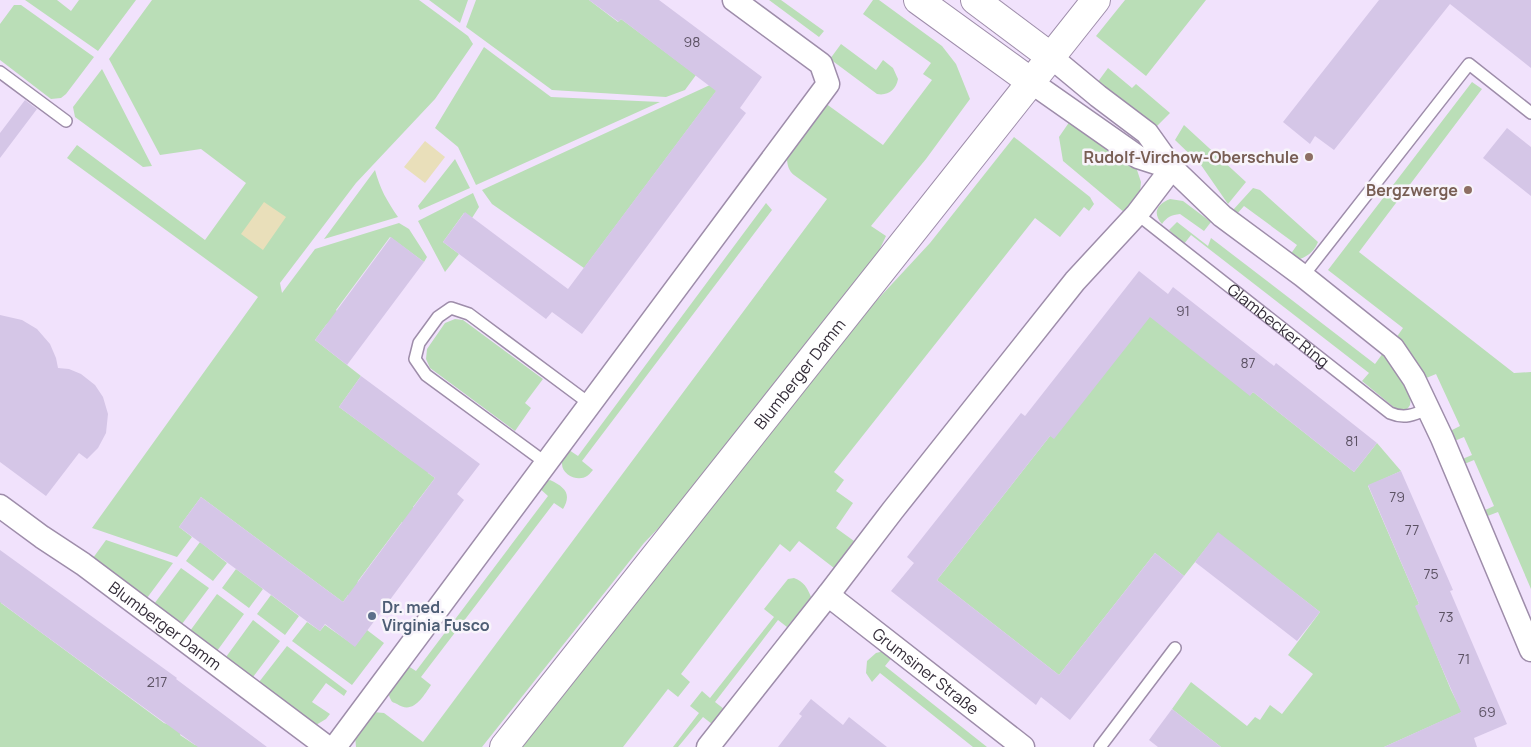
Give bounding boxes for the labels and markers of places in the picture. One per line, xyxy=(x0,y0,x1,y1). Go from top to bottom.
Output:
place label: Rudolf-Virchow-Oberschule xyxy=(1084,146,1299,168)
marker: Rudolf-Virchow-Oberschule xyxy=(1303,151,1315,163)
place label: Bergzwerge xyxy=(1366,179,1458,201)
marker: Bergzwerge xyxy=(1462,184,1474,196)
place label: Dr. med. Virginia Fusco xyxy=(382,596,490,636)
marker: Dr. med. Virginia Fusco xyxy=(366,610,378,622)

